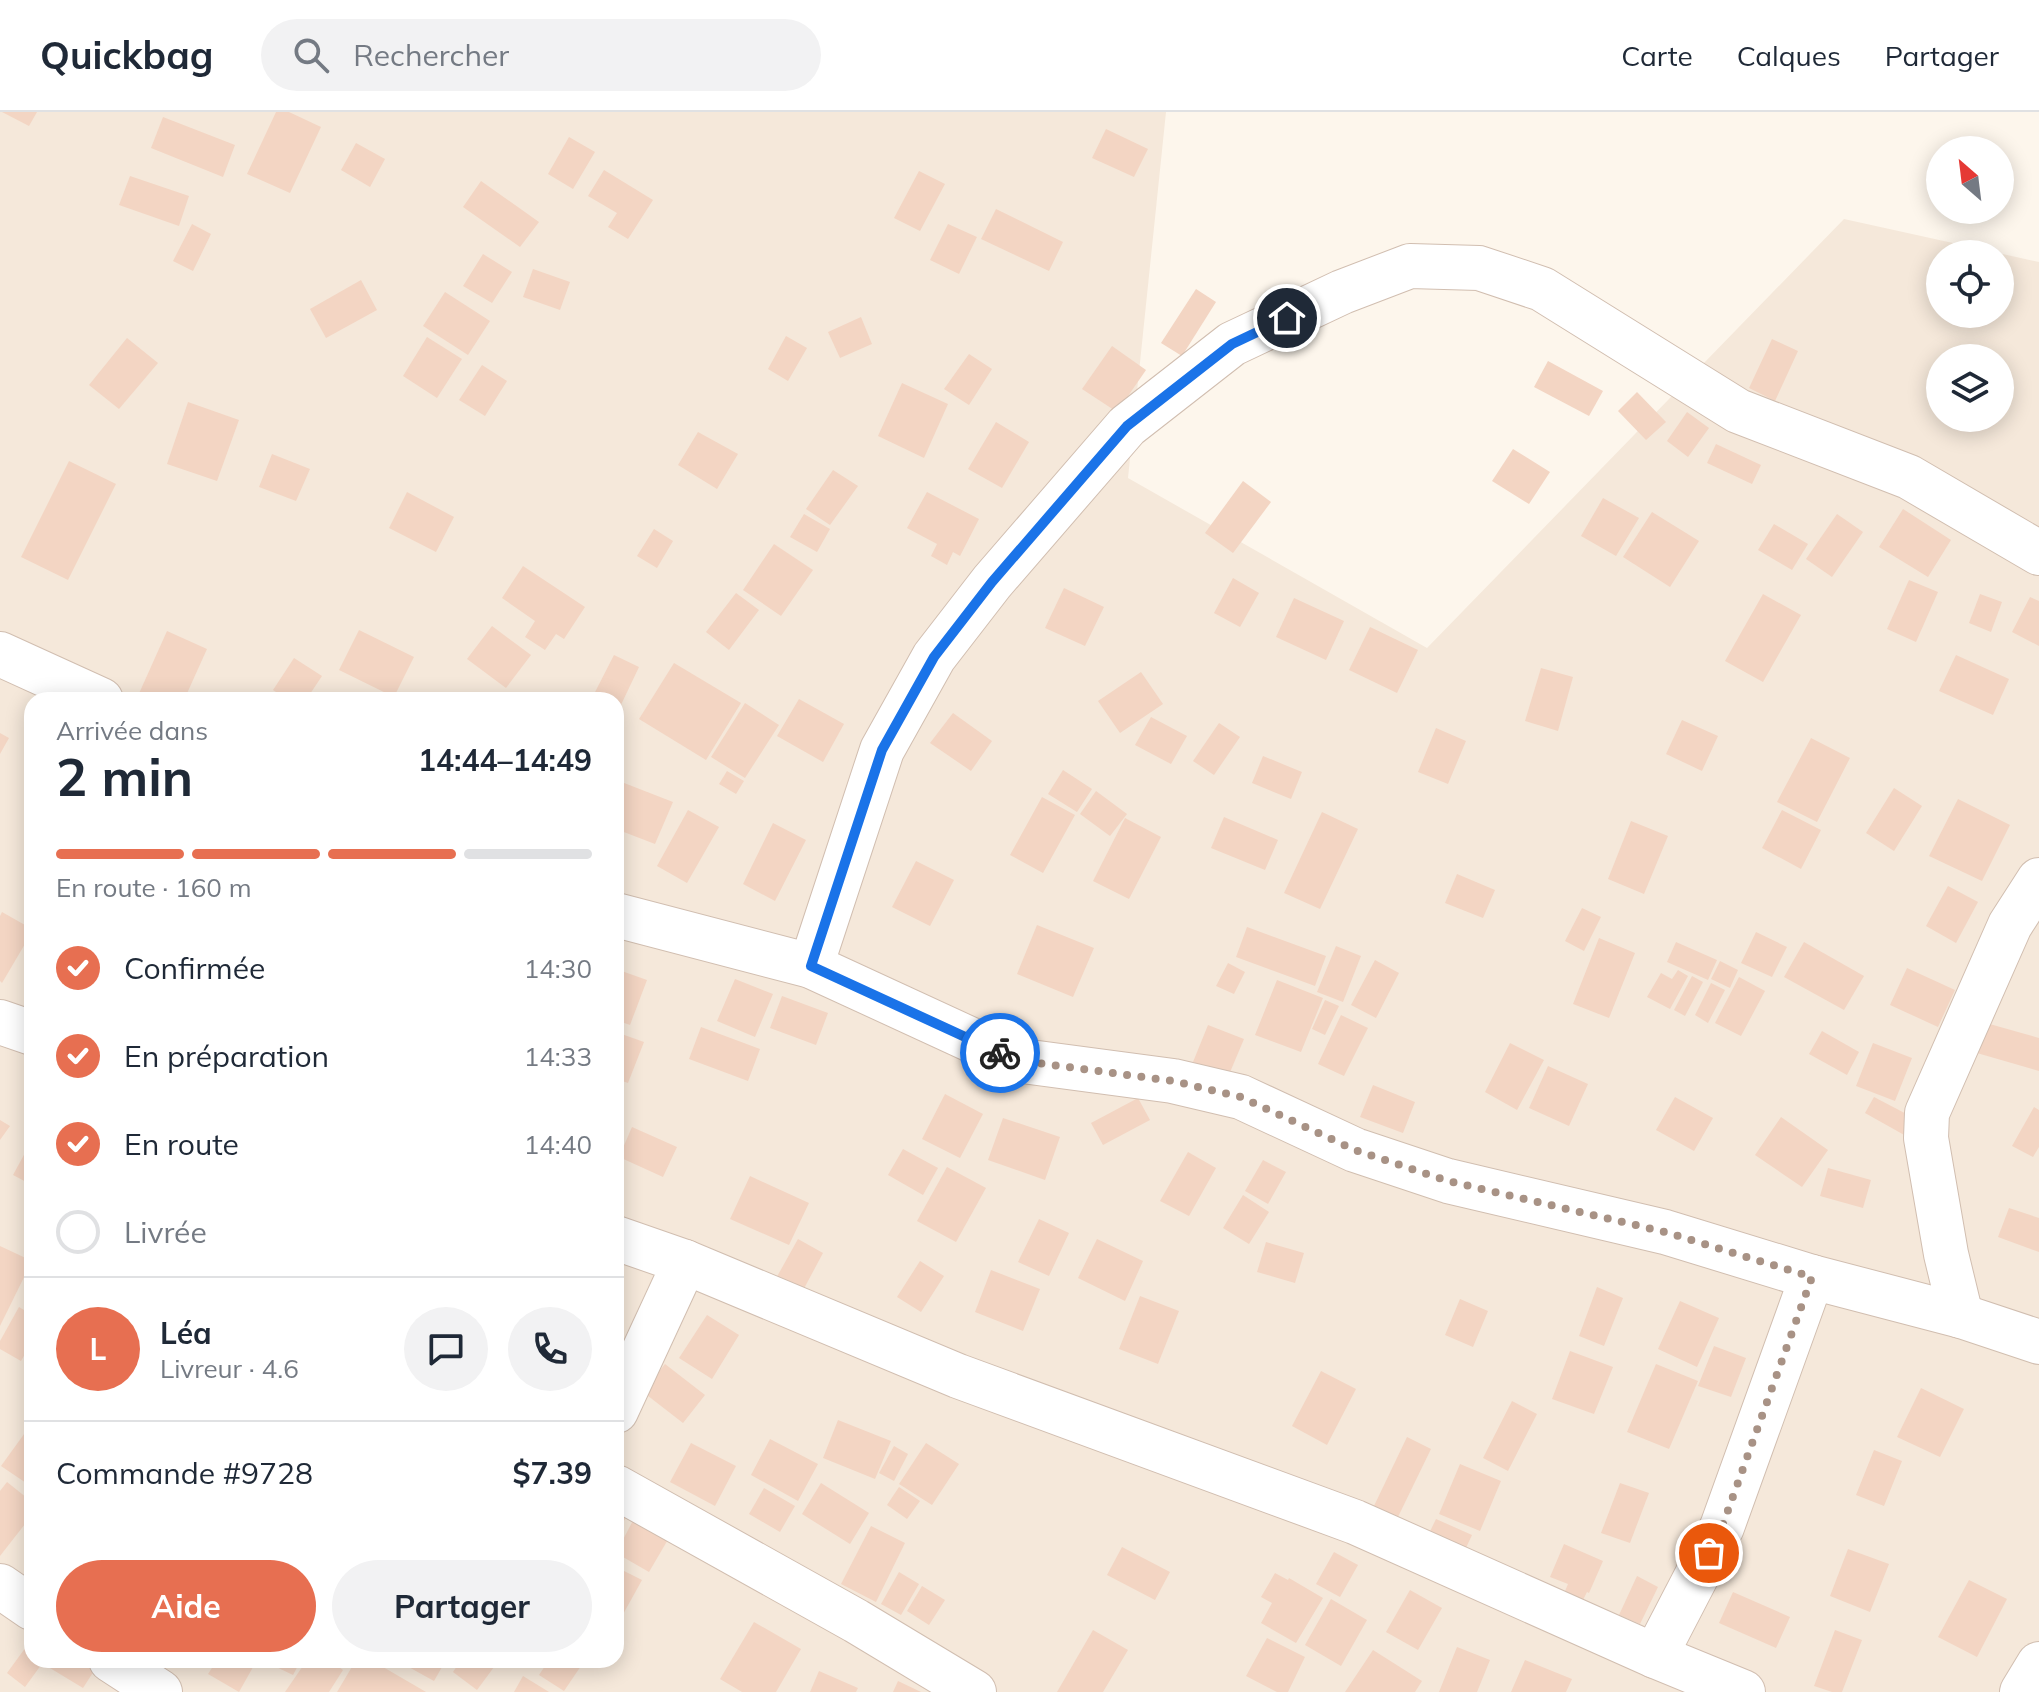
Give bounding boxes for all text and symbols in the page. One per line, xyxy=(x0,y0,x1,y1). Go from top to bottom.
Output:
search box xyxy=(261,19,821,91)
text: Quickbag xyxy=(40,31,213,79)
icon: search xyxy=(289,33,333,77)
text: Rechercher xyxy=(353,36,509,74)
text: Carte xyxy=(1621,38,1693,73)
text: Calques xyxy=(1737,38,1841,73)
text: Partager xyxy=(1885,38,1999,73)
north arrow xyxy=(1926,136,2014,224)
map controls xyxy=(1926,136,2014,432)
button: locate xyxy=(1926,240,2014,328)
pin xyxy=(1253,284,1321,352)
icon: home xyxy=(1265,296,1309,340)
button: layers xyxy=(1926,344,2014,432)
text: Arrivée dans xyxy=(56,714,208,747)
text: 14:44–14:49 xyxy=(418,741,592,779)
text: 2 min xyxy=(56,744,193,809)
text: En route · 160 m xyxy=(56,871,252,904)
icon: check xyxy=(56,946,100,990)
text: Confirmée xyxy=(124,949,265,987)
text: 14:30 xyxy=(524,952,592,985)
courier xyxy=(960,1013,1040,1093)
icon: bike xyxy=(978,1031,1022,1075)
icon: check xyxy=(56,1034,100,1078)
text: En préparation xyxy=(124,1037,329,1075)
text: 14:33 xyxy=(524,1040,592,1073)
icon: check xyxy=(56,1122,100,1166)
text: En route xyxy=(124,1125,239,1163)
text: 14:40 xyxy=(524,1128,592,1161)
text: Livrée xyxy=(124,1213,207,1251)
button: chat xyxy=(404,1307,488,1391)
button: phone xyxy=(508,1307,592,1391)
text: Léa xyxy=(160,1314,212,1352)
text: L xyxy=(90,1330,106,1368)
text: Livreur · 4.6 xyxy=(160,1352,299,1385)
text: Commande #9728 xyxy=(56,1454,313,1492)
text: $7.39 xyxy=(513,1454,592,1492)
pin xyxy=(1675,1519,1743,1587)
icon: bag xyxy=(1687,1531,1731,1575)
button: Aide xyxy=(56,1560,316,1652)
button: Partager xyxy=(332,1560,592,1652)

